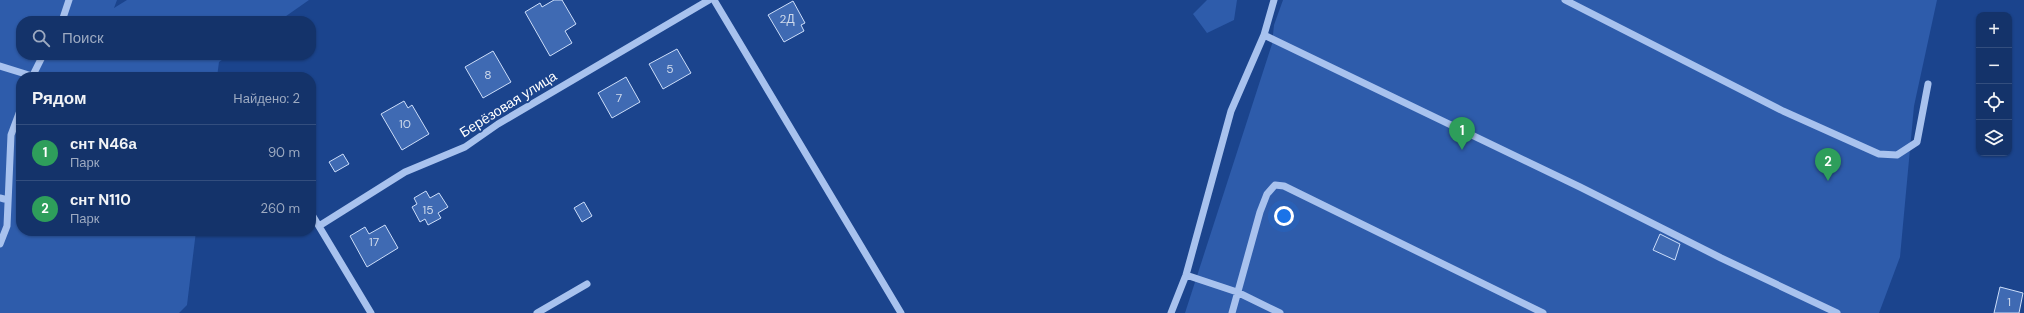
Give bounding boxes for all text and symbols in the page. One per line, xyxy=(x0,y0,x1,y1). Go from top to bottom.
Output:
house number: 2Д xyxy=(779,11,795,27)
map controls xyxy=(1976,12,2012,156)
button: + xyxy=(1976,12,2012,48)
search box xyxy=(16,16,316,60)
icon: search xyxy=(30,27,52,49)
text: Поиск xyxy=(62,28,104,48)
button: − xyxy=(1976,48,2012,84)
house number: 5 xyxy=(666,61,674,77)
street label: Берёзовая улица xyxy=(456,67,560,141)
house number: 8 xyxy=(484,67,492,83)
button: locate xyxy=(1976,84,2012,120)
text: Рядом xyxy=(32,87,87,109)
text: Найдено: 2 xyxy=(233,90,300,107)
house number: 7 xyxy=(616,90,622,106)
house number: 10 xyxy=(399,116,411,132)
pin: 1 xyxy=(1449,117,1475,150)
button: layers xyxy=(1976,120,2012,156)
text: снт N46а xyxy=(70,134,137,154)
text: 1 xyxy=(43,144,47,161)
text: 90 m xyxy=(268,144,300,161)
pin: 2 xyxy=(1815,148,1841,181)
text: Парк xyxy=(70,154,100,171)
text: снт N110 xyxy=(70,190,131,210)
text: 2 xyxy=(41,200,49,217)
text: 260 m xyxy=(260,200,300,217)
house number: 15 xyxy=(422,202,434,218)
your location xyxy=(1274,206,1294,226)
text: Парк xyxy=(70,210,100,227)
house number: 17 xyxy=(369,234,379,250)
house number: 1 xyxy=(2007,294,2011,310)

